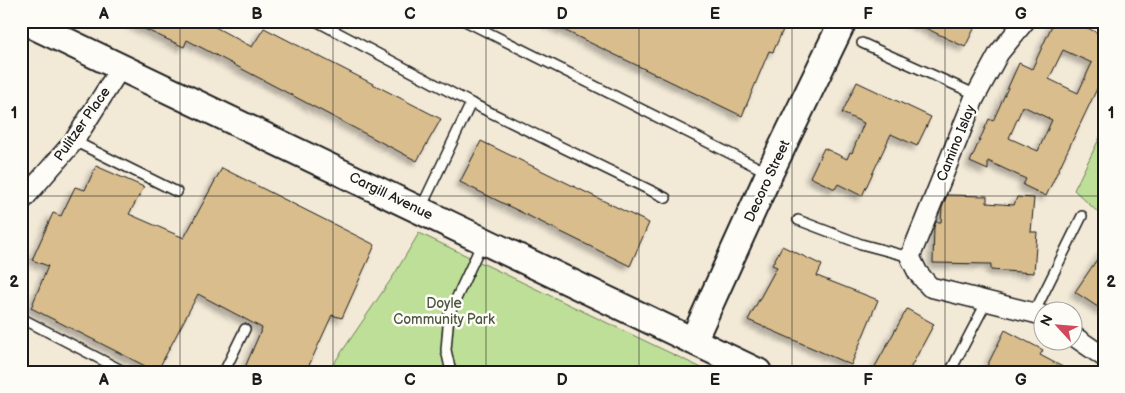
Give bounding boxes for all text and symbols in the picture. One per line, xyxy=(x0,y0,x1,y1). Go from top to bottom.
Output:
text: A xyxy=(98,5,109,24)
text: B xyxy=(251,5,263,24)
text: C xyxy=(404,5,416,24)
text: D xyxy=(556,5,568,24)
text: E xyxy=(710,5,720,24)
text: F xyxy=(863,5,873,24)
text: G xyxy=(1015,5,1027,24)
street label: Pulitzer Place xyxy=(50,84,114,164)
street label: Camino Islay xyxy=(933,102,979,184)
text: 1 xyxy=(11,104,17,123)
text: 1 xyxy=(1108,104,1114,123)
street label: Decoro Street xyxy=(741,137,794,225)
street label: Cargill Avenue xyxy=(346,168,436,224)
text: 2 xyxy=(9,273,19,292)
text: 2 xyxy=(1106,273,1116,292)
park label: Doyle Community Park xyxy=(393,295,495,328)
north arrow xyxy=(1032,300,1082,350)
text: N xyxy=(1037,312,1057,329)
text: A xyxy=(98,371,109,390)
text: B xyxy=(251,371,263,390)
text: C xyxy=(404,371,416,390)
text: D xyxy=(556,371,568,390)
text: E xyxy=(710,371,720,390)
text: F xyxy=(863,371,873,390)
text: G xyxy=(1015,371,1027,390)

